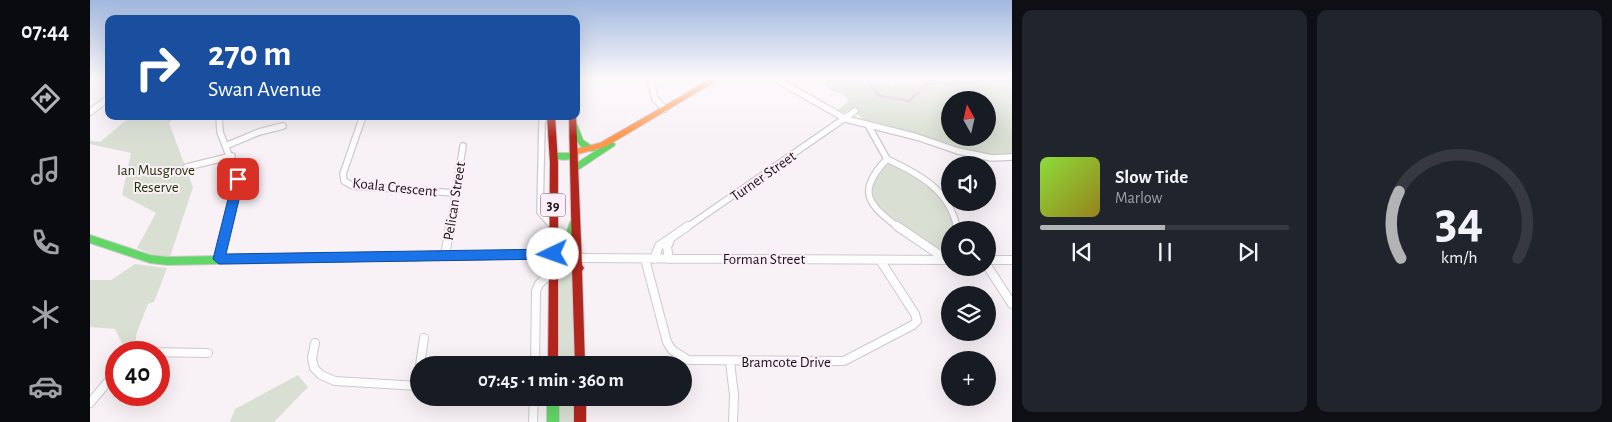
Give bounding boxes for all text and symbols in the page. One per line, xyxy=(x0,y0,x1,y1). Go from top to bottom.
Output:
text: 07:44 xyxy=(21,20,69,42)
icon: right xyxy=(125,35,190,100)
text: 270 m xyxy=(208,37,291,72)
text: Swan Avenue xyxy=(208,78,321,100)
icon: directions xyxy=(28,81,63,116)
north arrow xyxy=(941,91,996,146)
map controls xyxy=(941,91,996,406)
street label: Turner Street xyxy=(728,148,799,204)
icon: music xyxy=(28,153,63,188)
button: sound xyxy=(941,156,996,211)
pin xyxy=(217,158,259,200)
street label: Pelican Street xyxy=(441,161,468,241)
park label: Ian Musgrove Reserve xyxy=(117,163,195,195)
icon: arrive xyxy=(224,165,252,193)
text: Slow Tide xyxy=(1115,168,1188,187)
street label: Koala Crescent xyxy=(352,176,438,199)
text: Marlow xyxy=(1115,190,1162,206)
road number: 39 xyxy=(540,194,566,216)
text: 34 xyxy=(1435,195,1484,247)
button: search xyxy=(941,221,996,276)
icon: phone xyxy=(28,225,63,260)
position arrow xyxy=(526,227,578,279)
icon: previous xyxy=(1068,238,1096,266)
icon: pause xyxy=(1151,238,1179,266)
icon: next xyxy=(1234,238,1262,266)
text: km/h xyxy=(1441,249,1478,267)
street label: Forman Street xyxy=(723,252,805,267)
button: layers xyxy=(941,286,996,341)
icon: climate xyxy=(28,297,63,332)
speed limit sign: 40 xyxy=(105,341,170,406)
button: + xyxy=(941,351,996,406)
street label: Bramcote Drive xyxy=(741,355,831,370)
icon: car xyxy=(28,369,63,404)
text: 07:45 · 1 min · 360 m xyxy=(478,371,624,390)

